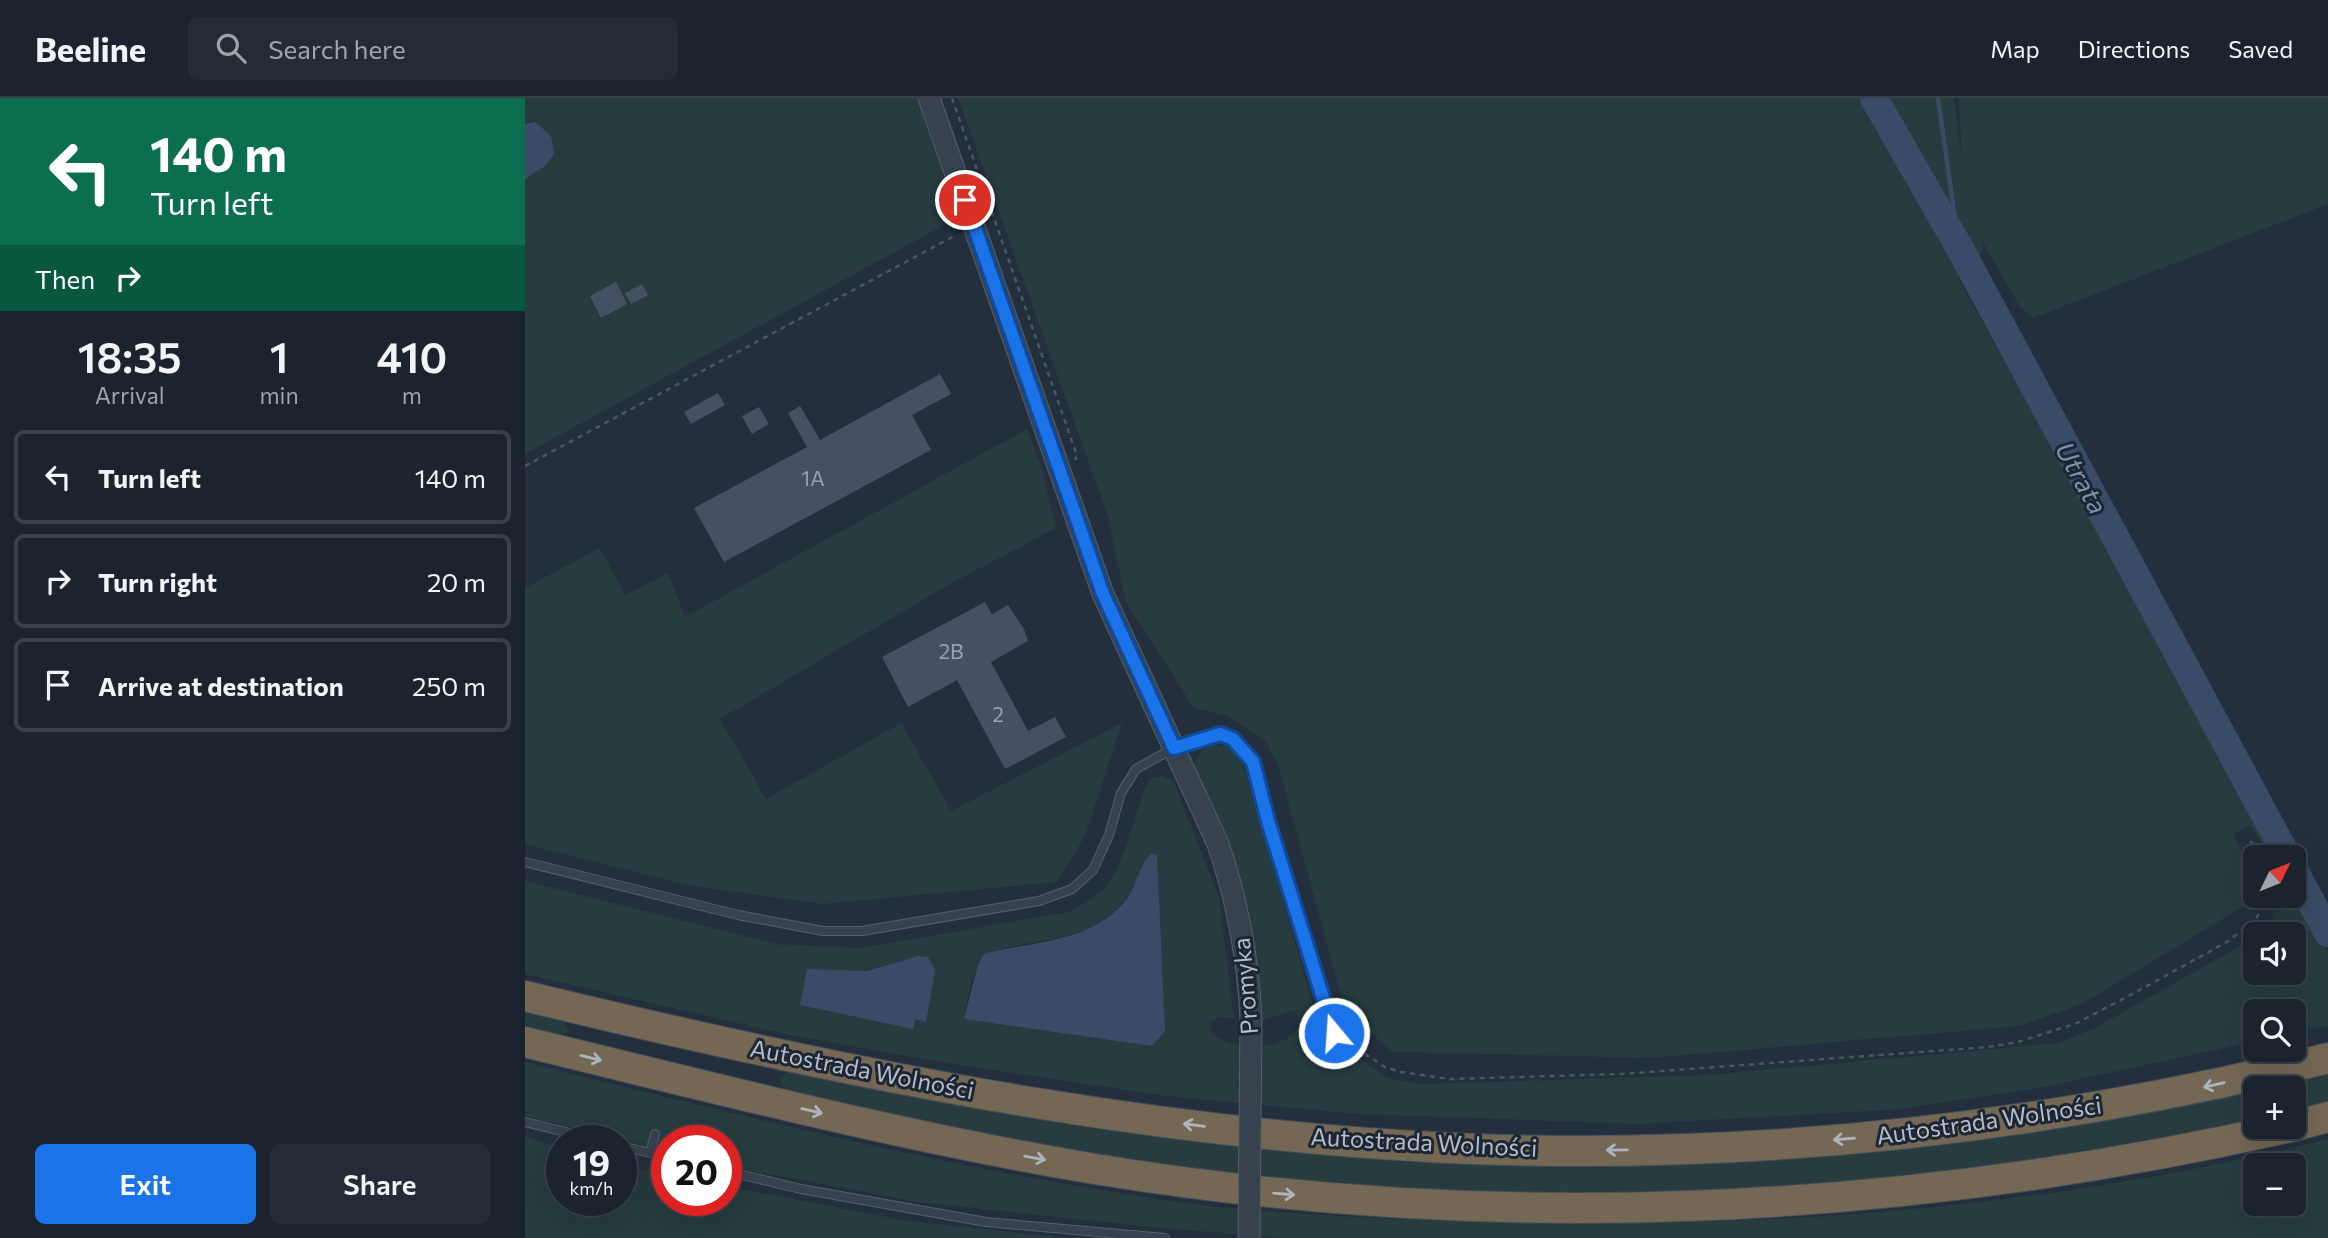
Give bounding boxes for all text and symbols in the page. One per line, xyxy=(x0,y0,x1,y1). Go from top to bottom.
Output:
search box xyxy=(188,17,678,80)
text: Beeline xyxy=(35,28,146,69)
icon: search xyxy=(212,29,250,67)
text: Search here xyxy=(268,33,406,64)
text: Map xyxy=(1990,34,2040,63)
text: Directions xyxy=(2078,34,2190,63)
text: Saved xyxy=(2228,34,2293,63)
text: 140 m xyxy=(150,122,287,182)
icon: left xyxy=(35,126,126,217)
pin xyxy=(935,170,995,230)
icon: arrive xyxy=(946,181,984,219)
text: Turn left xyxy=(150,182,274,222)
icon: right xyxy=(109,259,147,297)
text: Then xyxy=(35,263,95,294)
text: 18:35 xyxy=(78,330,182,382)
text: 1 xyxy=(270,330,288,382)
text: 410 xyxy=(376,330,447,382)
text: Arrival xyxy=(95,381,165,409)
text: min xyxy=(259,381,299,409)
text: m xyxy=(402,381,422,409)
water label: Utrata xyxy=(2050,436,2115,519)
icon: left xyxy=(39,458,77,496)
text: Turn left xyxy=(98,462,201,493)
text: 140 m xyxy=(415,462,486,493)
house number: 1A xyxy=(801,465,825,490)
icon: right xyxy=(39,562,77,600)
text: Turn right xyxy=(98,566,217,597)
text: 20 m xyxy=(427,566,486,597)
house number: 2B xyxy=(938,638,964,663)
icon: arrive xyxy=(39,666,77,704)
text: Arrive at destination xyxy=(98,670,344,701)
text: 250 m xyxy=(412,670,486,701)
house number: 2 xyxy=(992,701,1004,726)
north arrow xyxy=(2243,845,2307,908)
map controls xyxy=(2243,845,2306,1216)
button: sound xyxy=(2243,922,2306,985)
street label: Promyka xyxy=(1226,936,1263,1036)
position arrow xyxy=(1297,996,1371,1070)
button: search xyxy=(2243,999,2306,1062)
street label: Autostrada Wolności xyxy=(748,1033,977,1104)
one-way arrow xyxy=(579,1052,602,1065)
button: + xyxy=(2243,1076,2306,1139)
one-way arrow xyxy=(2203,1078,2226,1092)
street label: Autostrada Wolności xyxy=(1874,1089,2103,1150)
one-way arrow xyxy=(801,1105,823,1118)
one-way arrow xyxy=(1183,1119,1206,1132)
street label: Autostrada Wolności xyxy=(1310,1121,1538,1162)
speed limit sign: 20 xyxy=(651,1125,742,1216)
one-way arrow xyxy=(1833,1133,1856,1146)
text: 19 xyxy=(573,1140,610,1183)
one-way arrow xyxy=(1605,1143,1628,1156)
button: Exit xyxy=(35,1144,256,1224)
button: Share xyxy=(270,1144,490,1224)
one-way arrow xyxy=(1023,1152,1046,1165)
button: − xyxy=(2243,1153,2306,1216)
text: km/h xyxy=(570,1177,613,1199)
one-way arrow xyxy=(1273,1188,1295,1201)

